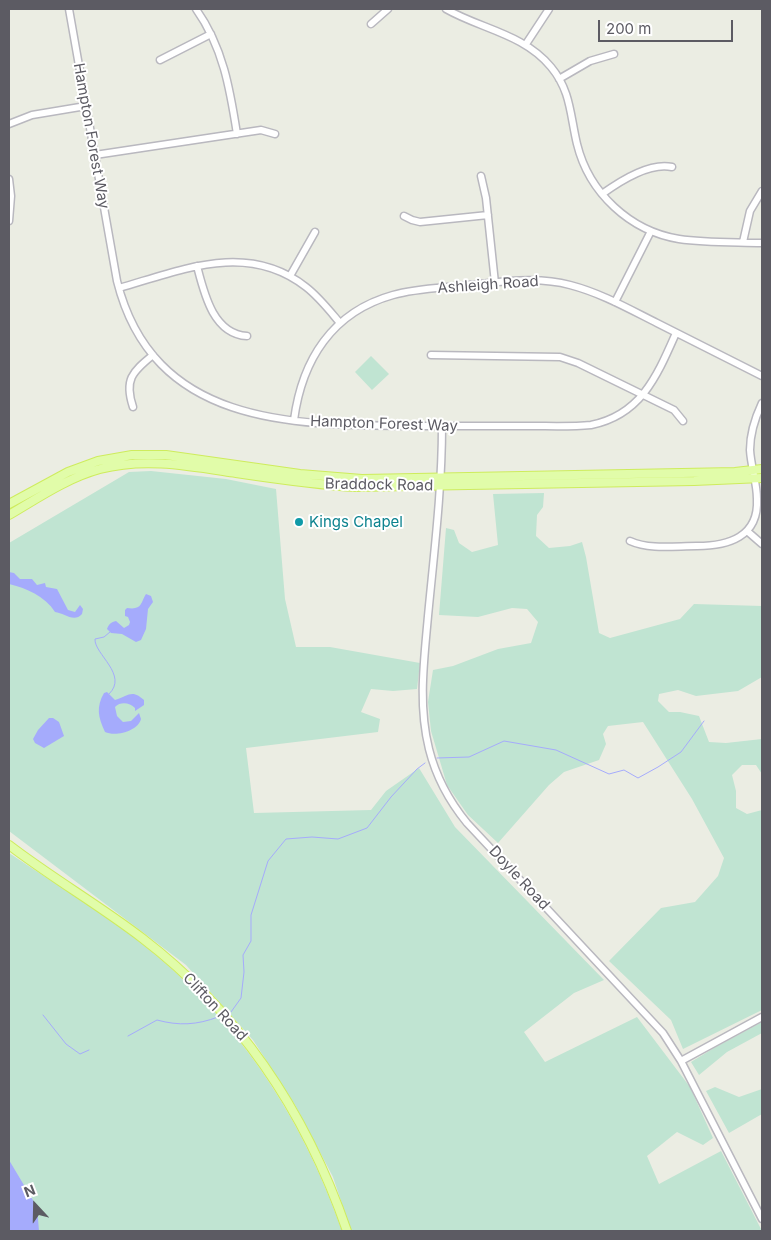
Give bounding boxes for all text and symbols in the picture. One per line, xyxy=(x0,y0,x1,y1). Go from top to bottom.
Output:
scale bar xyxy=(601,10,736,42)
text: 200 m xyxy=(606,19,651,38)
street label: Hampton Forest Way xyxy=(69,62,113,210)
street label: Ashleigh Road xyxy=(437,272,539,298)
street label: Hampton Forest Way xyxy=(310,412,458,436)
street label: Braddock Road xyxy=(325,475,433,495)
place label: Kings Chapel xyxy=(309,513,403,531)
marker: Kings Chapel xyxy=(293,516,305,528)
street label: Doyle Road xyxy=(485,842,553,914)
street label: Clifton Road xyxy=(179,969,251,1045)
north arrow xyxy=(10,1180,60,1230)
text: N xyxy=(21,1181,37,1200)

